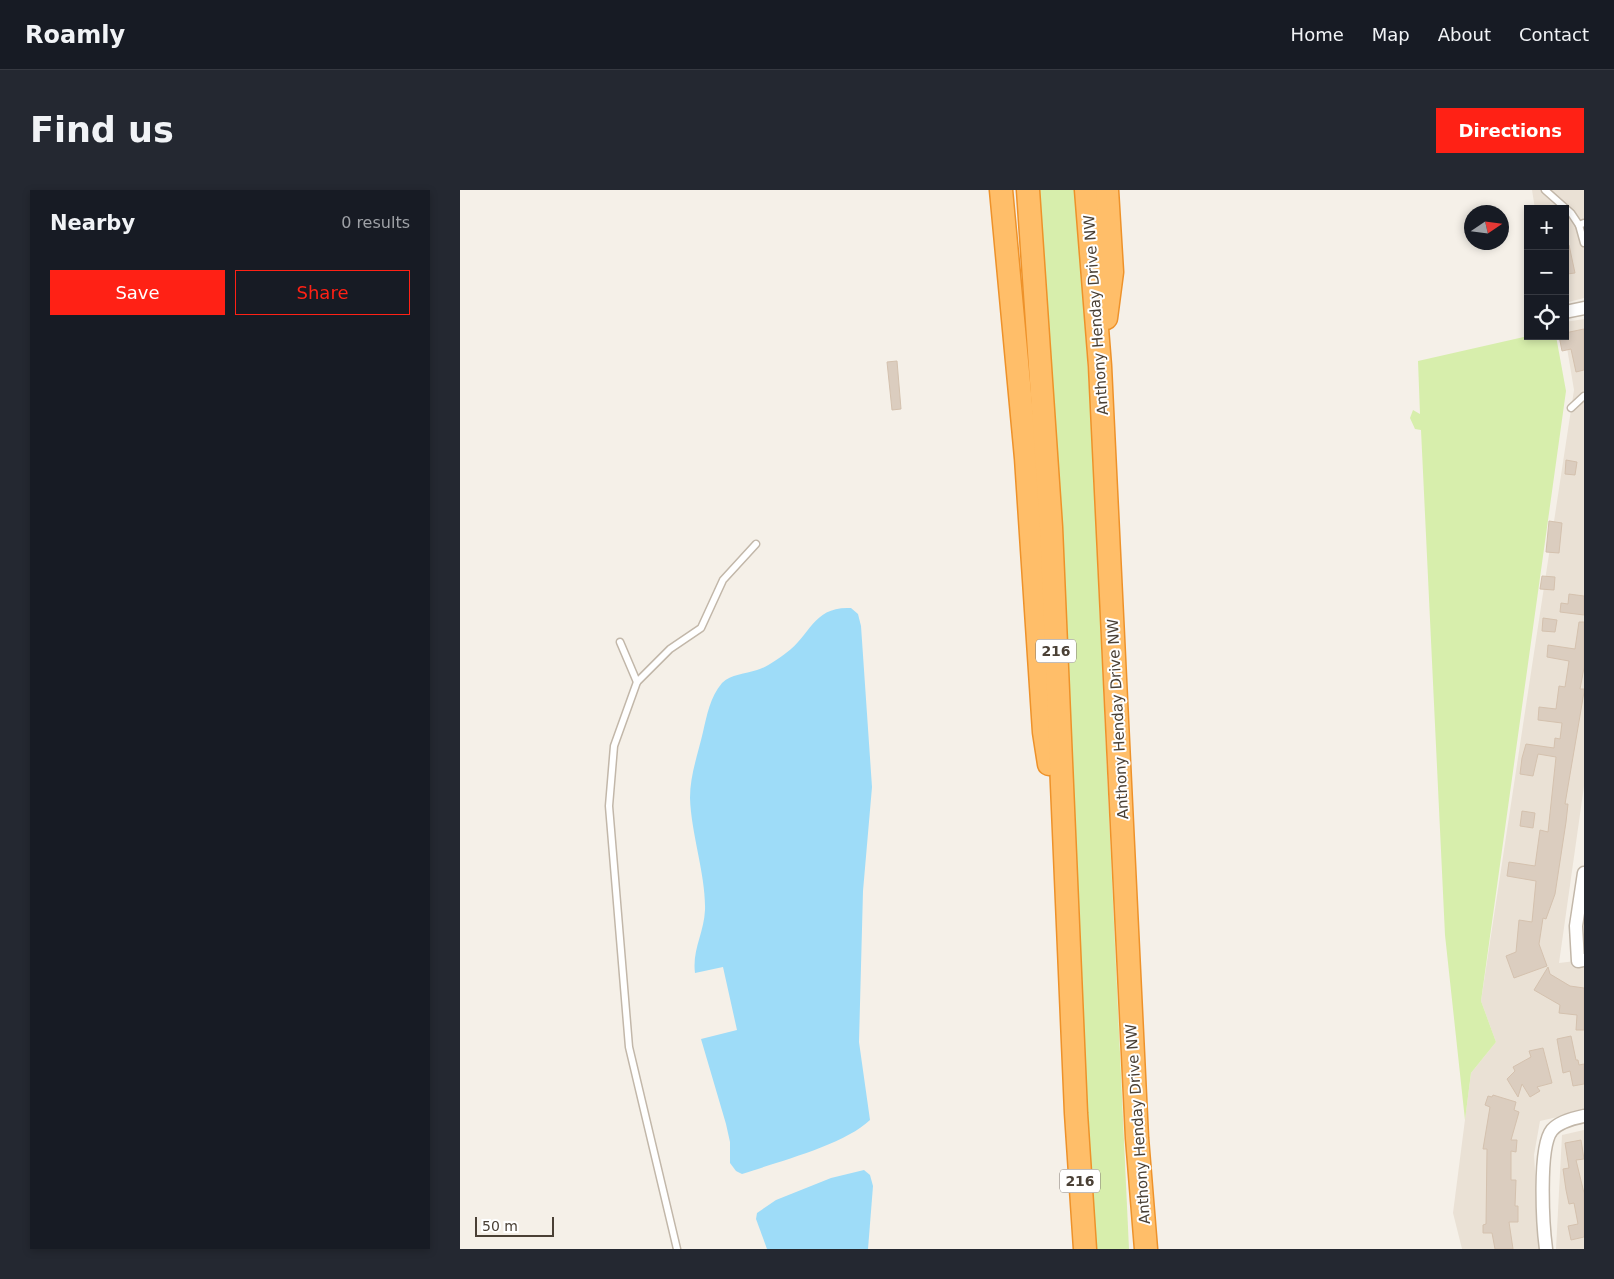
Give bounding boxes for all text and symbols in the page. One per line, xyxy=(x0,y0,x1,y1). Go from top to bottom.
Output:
text: Roamly xyxy=(25,21,125,49)
text: Home xyxy=(1291,24,1344,45)
text: Map xyxy=(1372,24,1410,45)
text: About xyxy=(1438,24,1491,45)
text: Contact xyxy=(1519,24,1589,45)
button: Directions xyxy=(1436,108,1584,153)
text: Find us xyxy=(30,110,174,150)
north arrow xyxy=(1464,205,1509,250)
map controls xyxy=(1524,205,1569,340)
button: + xyxy=(1524,205,1569,250)
text: Nearby xyxy=(50,211,135,235)
text: 0 results xyxy=(341,213,410,232)
street label: Anthony Henday Drive NW xyxy=(1080,214,1112,416)
button: − xyxy=(1524,250,1569,295)
button: Save xyxy=(50,270,225,315)
button: Share xyxy=(235,270,410,315)
button: locate xyxy=(1524,295,1569,340)
street label: Anthony Henday Drive NW xyxy=(1104,618,1132,820)
road number: 216 xyxy=(1036,640,1076,662)
street label: Anthony Henday Drive NW xyxy=(1122,1023,1154,1225)
road number: 216 xyxy=(1060,1169,1100,1192)
scale bar xyxy=(475,1214,554,1237)
text: 50 m xyxy=(482,1218,518,1234)

